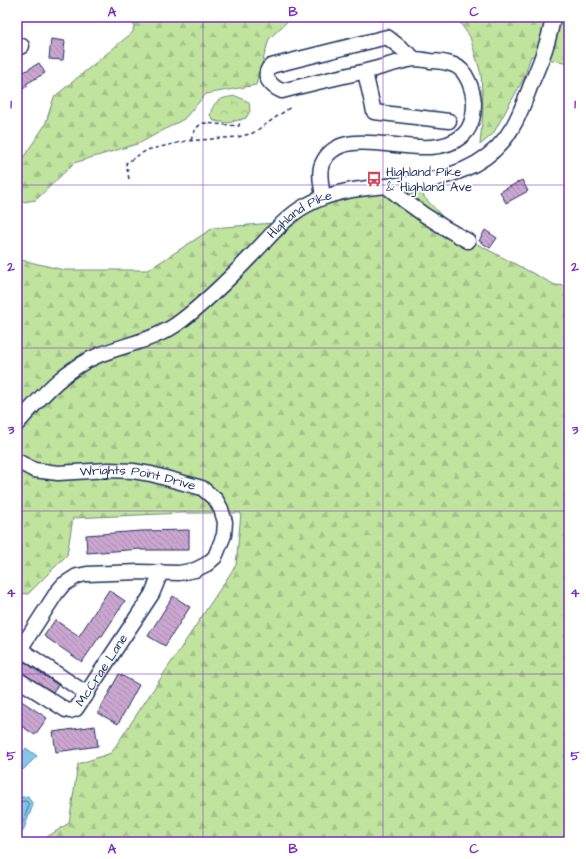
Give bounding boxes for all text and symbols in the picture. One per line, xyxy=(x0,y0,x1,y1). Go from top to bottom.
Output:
text: A xyxy=(108,3,117,21)
text: B xyxy=(288,3,298,21)
text: C xyxy=(469,3,479,21)
text: 1 xyxy=(10,95,12,113)
text: 1 xyxy=(574,95,576,113)
place label: Highland Pike & Highland Ave xyxy=(386,163,472,197)
bus stop icon: Highland Pike & Highland Ave xyxy=(365,170,383,188)
street label: Highland Pike xyxy=(263,186,334,242)
text: 2 xyxy=(6,258,15,276)
text: 2 xyxy=(570,258,579,276)
text: 3 xyxy=(7,421,15,439)
text: 3 xyxy=(571,421,579,439)
street label: Wrights Point Drive xyxy=(79,461,198,495)
text: 4 xyxy=(7,584,16,602)
text: 4 xyxy=(571,584,580,602)
street label: McCrae Lane xyxy=(71,630,132,710)
text: 5 xyxy=(6,747,16,765)
text: 5 xyxy=(570,747,580,765)
text: A xyxy=(108,840,117,858)
text: B xyxy=(288,840,298,858)
text: C xyxy=(469,840,479,858)

